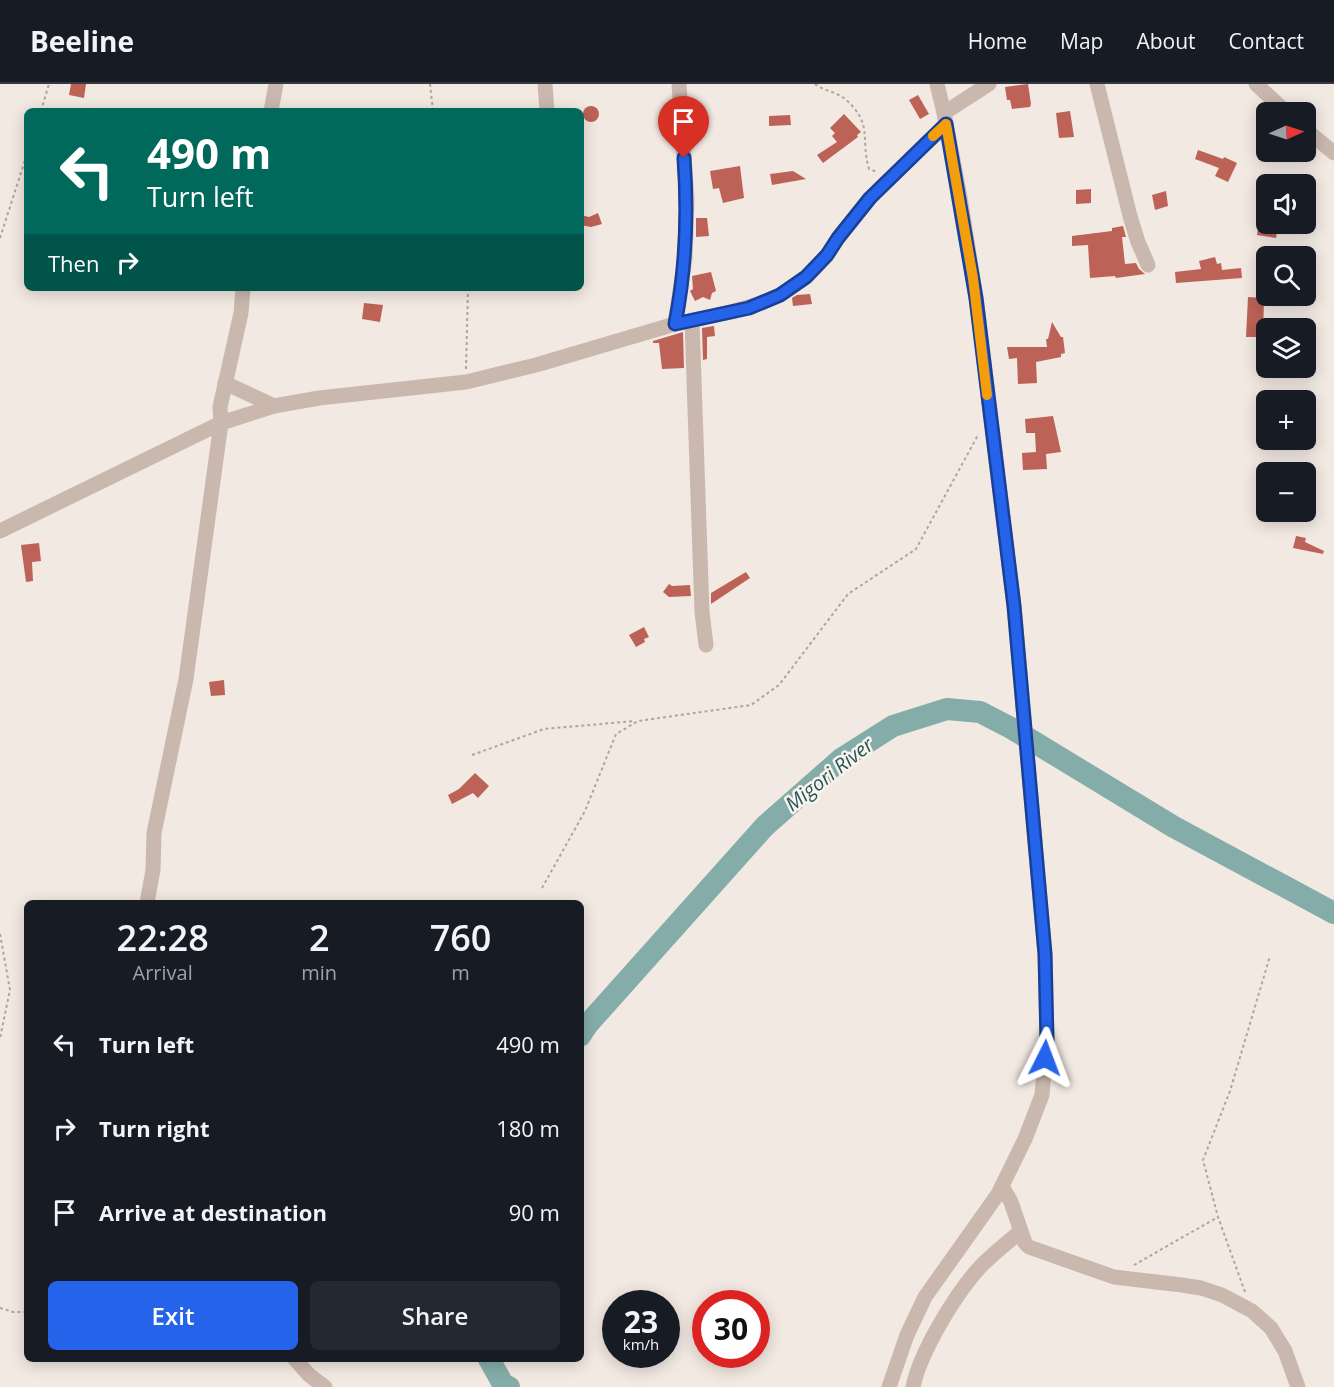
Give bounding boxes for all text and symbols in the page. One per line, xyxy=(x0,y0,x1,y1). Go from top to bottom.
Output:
text: Beeline xyxy=(30,22,134,60)
text: Home xyxy=(968,27,1027,55)
text: Map xyxy=(1060,27,1103,55)
text: About xyxy=(1136,27,1196,55)
text: Contact xyxy=(1229,27,1304,55)
pin xyxy=(658,96,709,158)
north arrow xyxy=(1256,102,1316,162)
map controls xyxy=(1256,102,1316,522)
icon: arrive xyxy=(667,105,700,138)
text: 490 m xyxy=(147,124,271,181)
icon: left xyxy=(48,132,126,210)
button: sound xyxy=(1256,174,1316,234)
text: Turn left xyxy=(147,178,254,215)
icon: right xyxy=(111,246,144,279)
button: search xyxy=(1256,246,1316,306)
text: Then xyxy=(48,248,99,278)
button: layers xyxy=(1256,318,1316,378)
button: + xyxy=(1256,390,1316,450)
button: − xyxy=(1256,462,1316,522)
water label: Migori River xyxy=(779,730,880,817)
text: 22:28 xyxy=(117,913,209,962)
text: 2 xyxy=(309,913,330,962)
text: 760 xyxy=(430,913,491,962)
text: Arrival xyxy=(133,959,193,986)
text: min xyxy=(301,959,337,986)
text: m xyxy=(451,959,470,986)
position arrow xyxy=(1013,1026,1077,1090)
icon: left xyxy=(48,1028,81,1061)
text: Turn left xyxy=(99,1029,194,1059)
text: 490 m xyxy=(496,1029,560,1059)
icon: right xyxy=(48,1112,81,1145)
text: Turn right xyxy=(99,1113,210,1143)
text: 180 m xyxy=(496,1113,560,1143)
icon: arrive xyxy=(48,1196,81,1229)
text: Arrive at destination xyxy=(99,1197,327,1227)
text: 90 m xyxy=(509,1197,560,1227)
button: Exit xyxy=(48,1281,298,1350)
button: Share xyxy=(310,1281,560,1350)
speed limit sign: 30 xyxy=(692,1290,770,1368)
text: 23 xyxy=(624,1301,658,1342)
text: km/h xyxy=(623,1334,659,1354)

